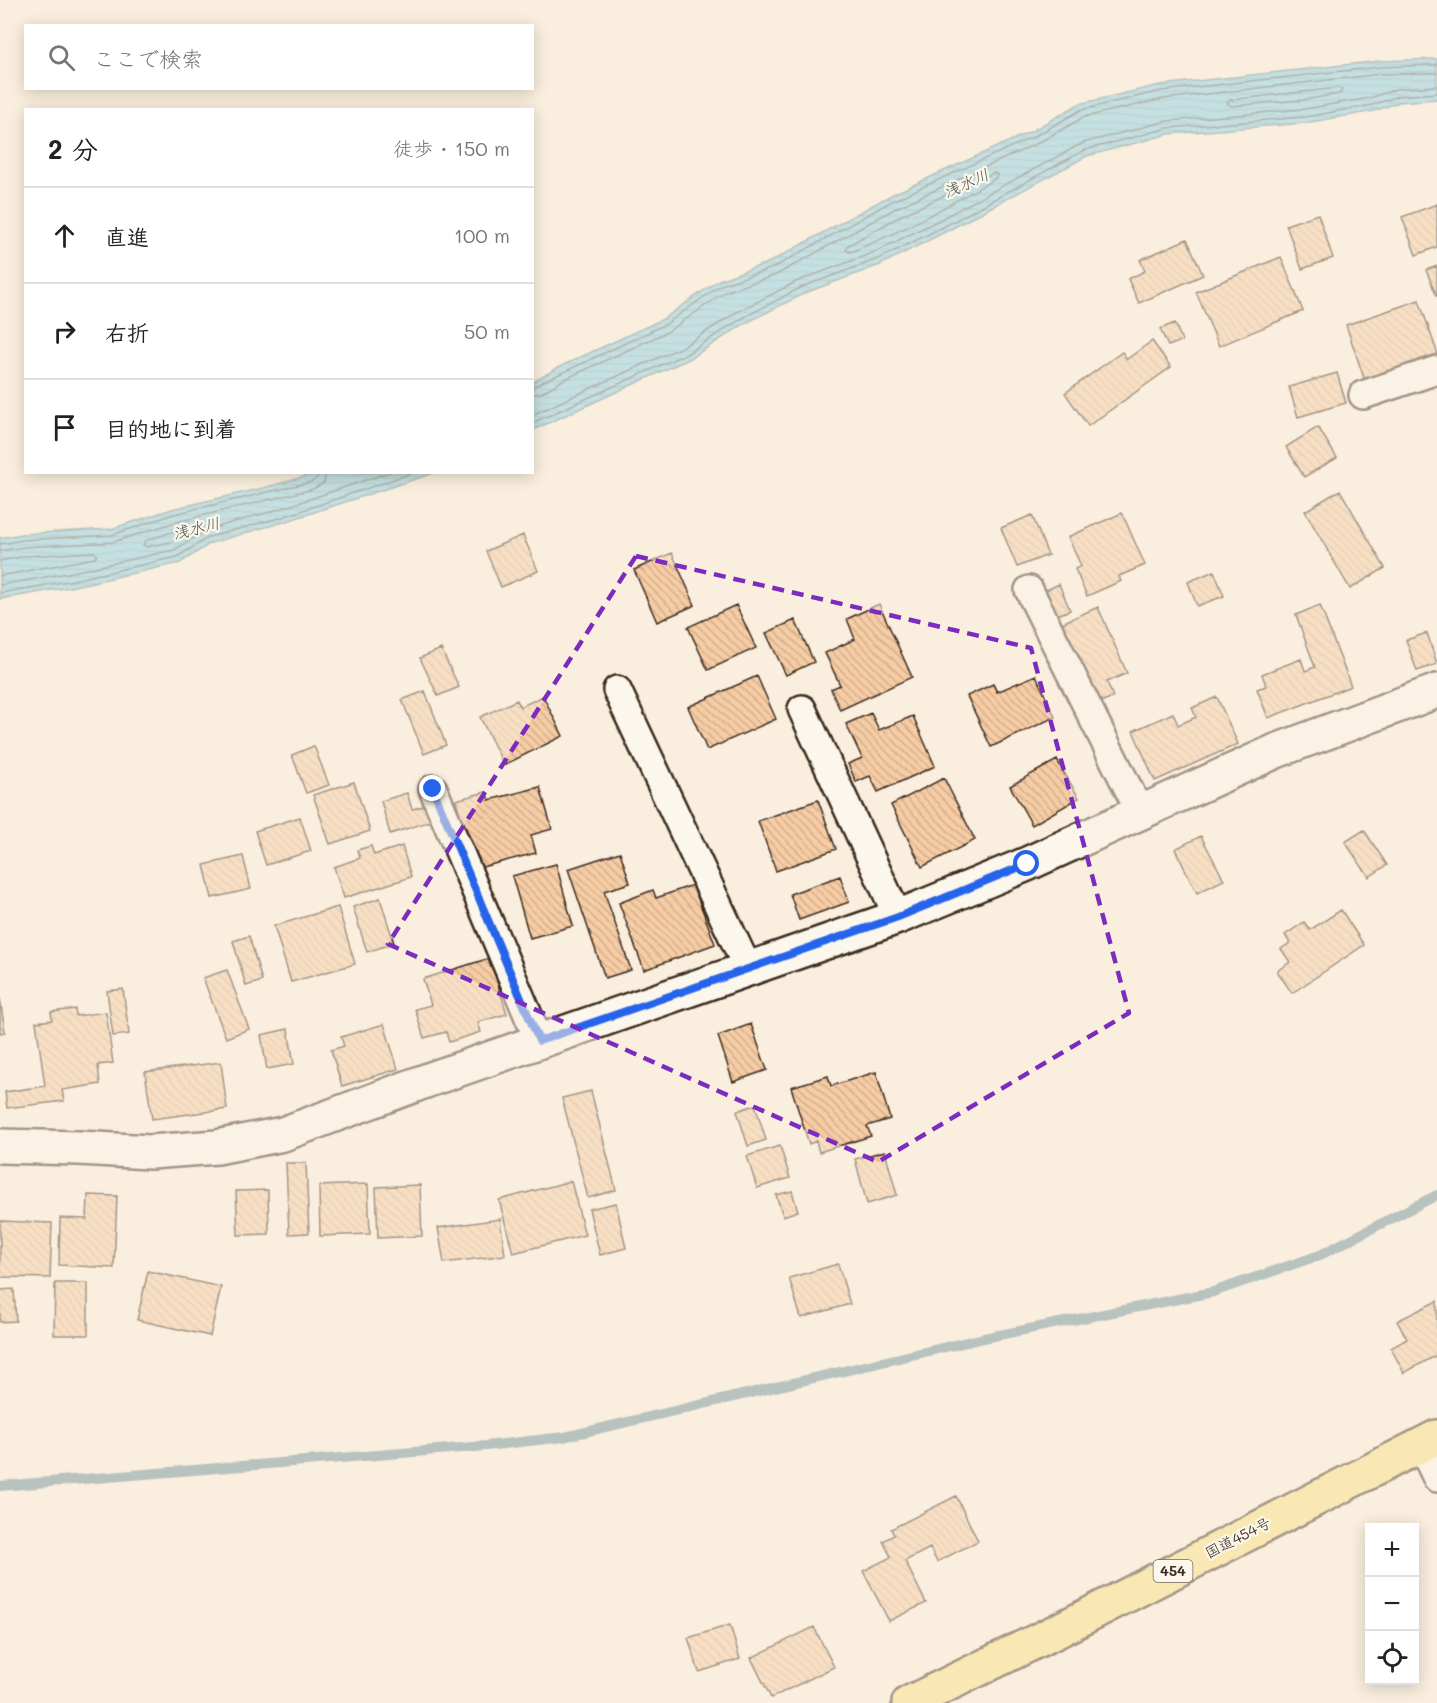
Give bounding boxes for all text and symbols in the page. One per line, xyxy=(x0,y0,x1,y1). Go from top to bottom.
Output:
search box xyxy=(24,24,534,90)
icon: search xyxy=(45,41,78,74)
text: ここで検索 xyxy=(93,44,203,73)
text: 2 分 xyxy=(48,132,98,166)
text: 徒歩 · 150 m xyxy=(393,135,510,161)
water label: 浅水川 xyxy=(940,163,992,202)
icon: ahead xyxy=(48,219,81,252)
text: 直進 xyxy=(105,222,149,251)
text: 100 m xyxy=(454,222,510,248)
icon: right xyxy=(48,315,81,348)
text: 右折 xyxy=(105,318,149,347)
text: 50 m xyxy=(464,318,510,344)
icon: arrive xyxy=(48,411,81,444)
text: 目的地に到着 xyxy=(105,414,237,443)
water label: 浅水川 xyxy=(170,512,222,544)
route end xyxy=(419,775,445,801)
route start xyxy=(1013,850,1039,876)
street label: 国道454号 xyxy=(1201,1512,1274,1562)
map controls xyxy=(1365,1523,1419,1685)
button: + xyxy=(1365,1523,1419,1577)
road number: 454 xyxy=(1154,1560,1192,1582)
button: − xyxy=(1365,1577,1419,1631)
button: locate xyxy=(1365,1631,1419,1685)

